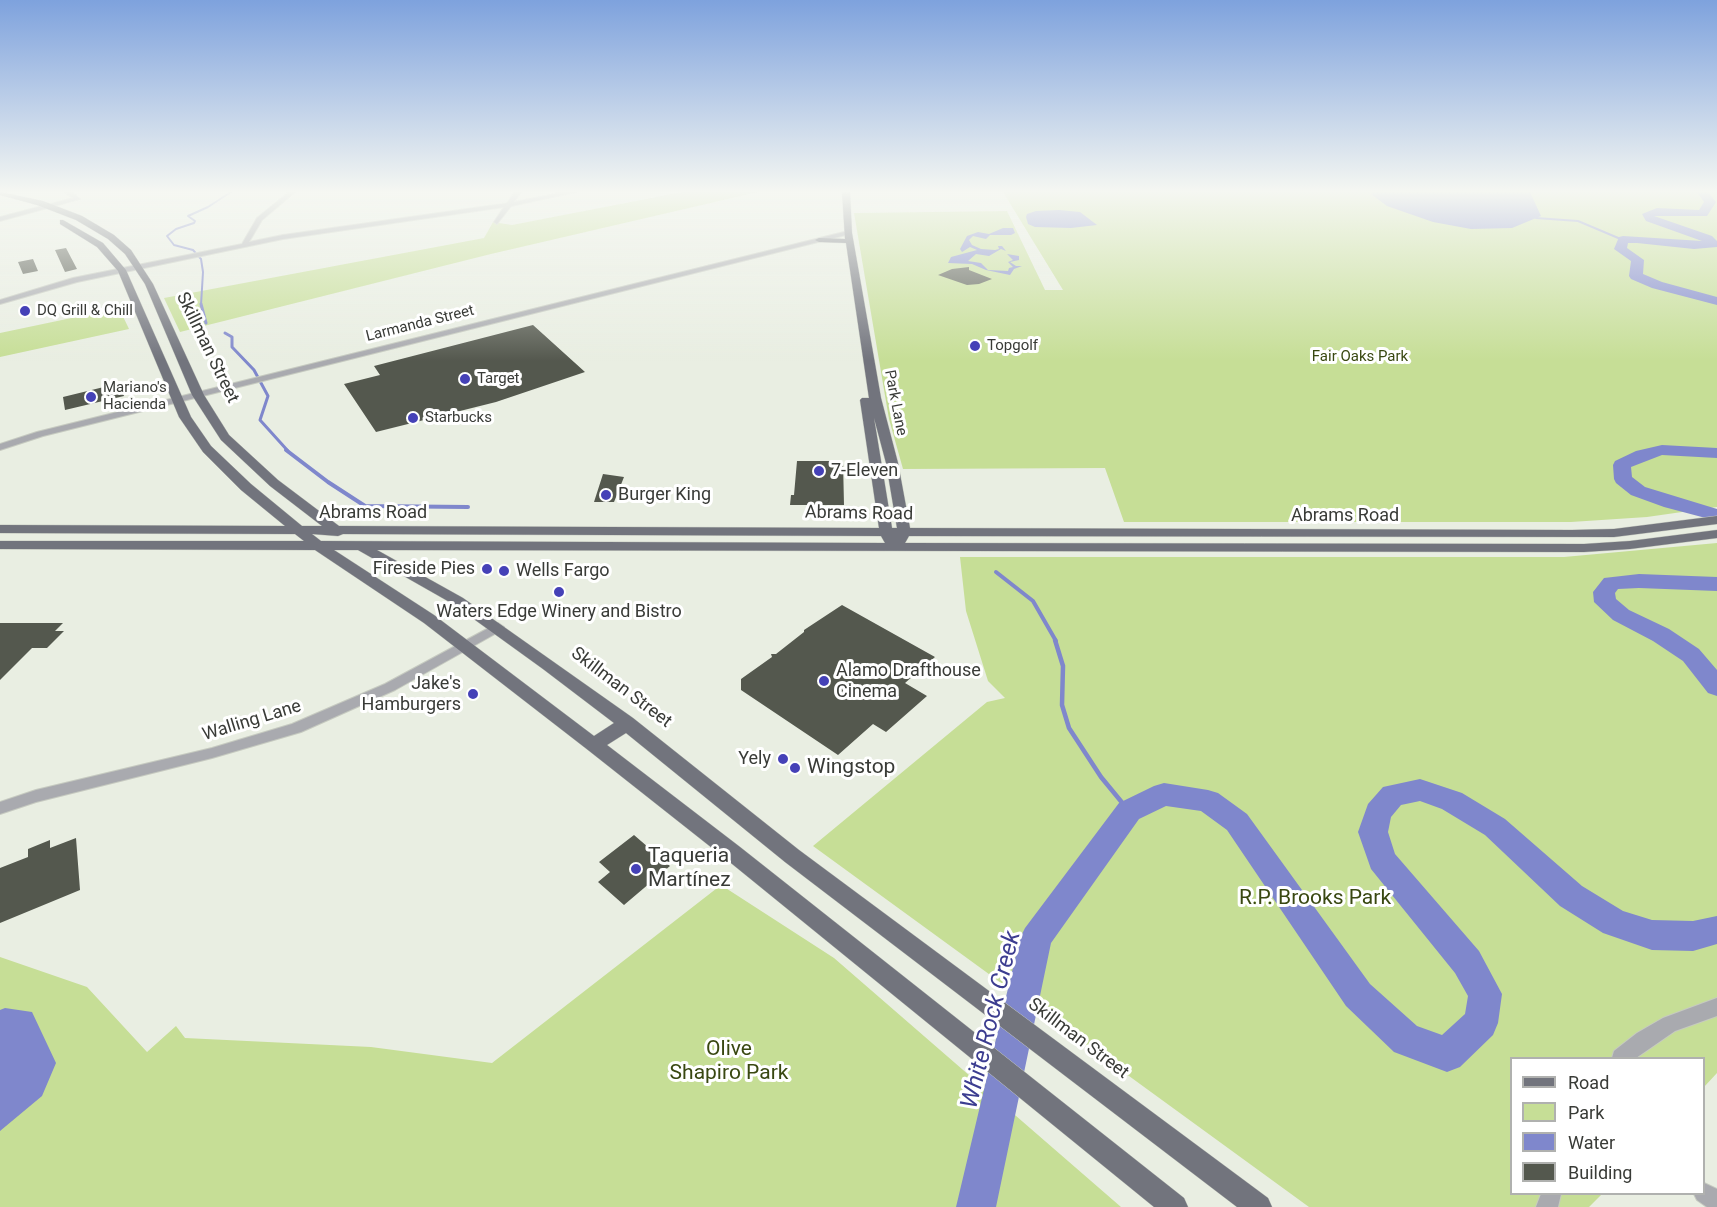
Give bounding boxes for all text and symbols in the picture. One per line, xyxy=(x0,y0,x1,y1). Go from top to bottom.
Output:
street label: Skillman Street xyxy=(171,289,243,407)
place label: DQ Grill & Chill xyxy=(37,302,133,320)
street label: Larmanda Street xyxy=(364,302,476,346)
marker: DQ Grill & Chill xyxy=(18,304,32,318)
place label: Topgolf xyxy=(987,337,1038,355)
marker: Topgolf xyxy=(968,339,982,353)
park label: Fair Oaks Park xyxy=(1312,348,1408,366)
street label: Park Lane xyxy=(880,369,910,437)
place label: Target xyxy=(477,370,520,388)
marker: Target xyxy=(458,372,472,386)
place label: Mariano's Hacienda xyxy=(103,379,167,414)
marker: Mariano's Hacienda xyxy=(84,390,98,404)
place label: Starbucks xyxy=(425,409,492,427)
marker: Starbucks xyxy=(406,411,420,425)
place label: 7-Eleven xyxy=(831,460,898,482)
marker: 7-Eleven xyxy=(812,464,826,478)
place label: Burger King xyxy=(618,484,711,506)
marker: Burger King xyxy=(599,488,613,502)
street label: Abrams Road xyxy=(319,502,427,524)
street label: Abrams Road xyxy=(805,502,913,526)
street label: Abrams Road xyxy=(1291,505,1399,527)
place label: Fireside Pies xyxy=(373,558,475,580)
place label: Wells Fargo xyxy=(516,560,609,582)
marker: Fireside Pies xyxy=(480,562,494,576)
marker: Wells Fargo xyxy=(497,564,511,578)
marker: Waters Edge Winery and Bistro xyxy=(552,585,566,599)
place label: Waters Edge Winery and Bistro xyxy=(436,601,682,623)
street label: Skillman Street xyxy=(566,643,676,733)
place label: Alamo Drafthouse Cinema xyxy=(836,660,981,702)
place label: Jake's Hamburgers xyxy=(362,673,461,716)
marker: Alamo Drafthouse Cinema xyxy=(817,674,831,688)
marker: Jake's Hamburgers xyxy=(466,687,480,701)
street label: Walling Lane xyxy=(200,696,304,746)
place label: Yely xyxy=(738,748,771,770)
marker: Yely xyxy=(776,752,790,766)
place label: Wingstop xyxy=(807,755,895,781)
marker: Wingstop xyxy=(788,761,802,775)
place label: Taqueria Martínez xyxy=(648,844,731,894)
marker: Taqueria Martínez xyxy=(629,862,643,876)
park label: R.P. Brooks Park xyxy=(1239,886,1391,912)
water label: White Rock Creek xyxy=(956,928,1028,1112)
street label: Skillman Street xyxy=(1023,994,1133,1084)
park label: Olive Shapiro Park xyxy=(670,1037,788,1087)
legend xyxy=(1510,1057,1705,1195)
text: Road xyxy=(1568,1072,1609,1093)
text: Park xyxy=(1568,1102,1604,1123)
text: Water xyxy=(1568,1132,1615,1153)
text: Building xyxy=(1568,1162,1632,1183)

